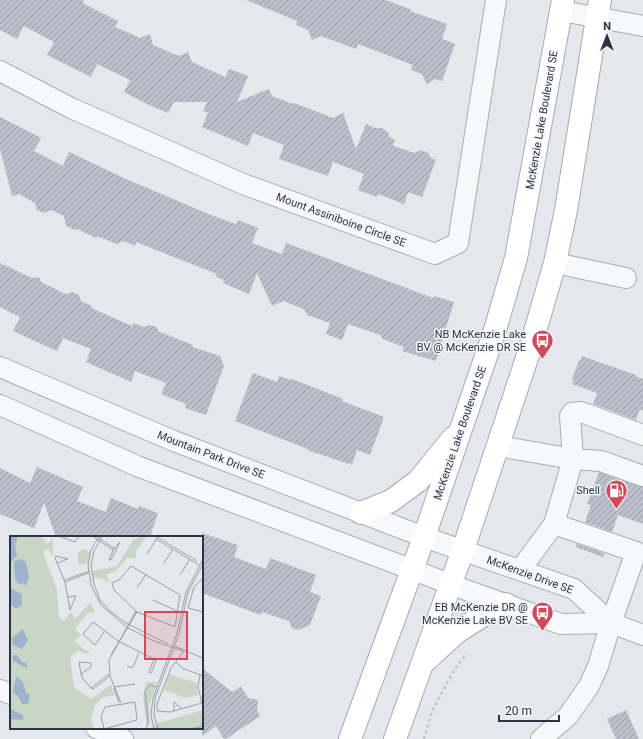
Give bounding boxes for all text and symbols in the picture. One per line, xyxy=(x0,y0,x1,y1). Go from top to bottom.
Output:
north arrow xyxy=(587,16,627,56)
text: N xyxy=(603,20,611,33)
street label: McKenzie Lake Boulevard SE xyxy=(523,50,561,190)
street label: Mount Assiniboine Circle SE xyxy=(274,190,408,250)
bus stop icon: NB McKenzie Lake BV @ McKenzie DR SE xyxy=(529,327,555,360)
place label: NB McKenzie Lake BV @ McKenzie DR SE xyxy=(417,328,526,354)
street label: McKenzie Lake Boulevard SE xyxy=(431,364,489,502)
street label: Mountain Park Drive SE xyxy=(155,428,267,482)
fuel station icon: Shell xyxy=(603,477,629,510)
place label: Shell xyxy=(576,484,600,497)
inset map xyxy=(10,536,203,729)
street label: McKenzie Drive SE xyxy=(485,553,575,597)
bus stop icon: EB McKenzie DR @ McKenzie Lake BV SE xyxy=(530,600,556,633)
place label: EB McKenzie DR @ McKenzie Lake BV SE xyxy=(422,601,528,627)
scale bar xyxy=(499,697,559,723)
text: 20 m xyxy=(505,704,532,718)

